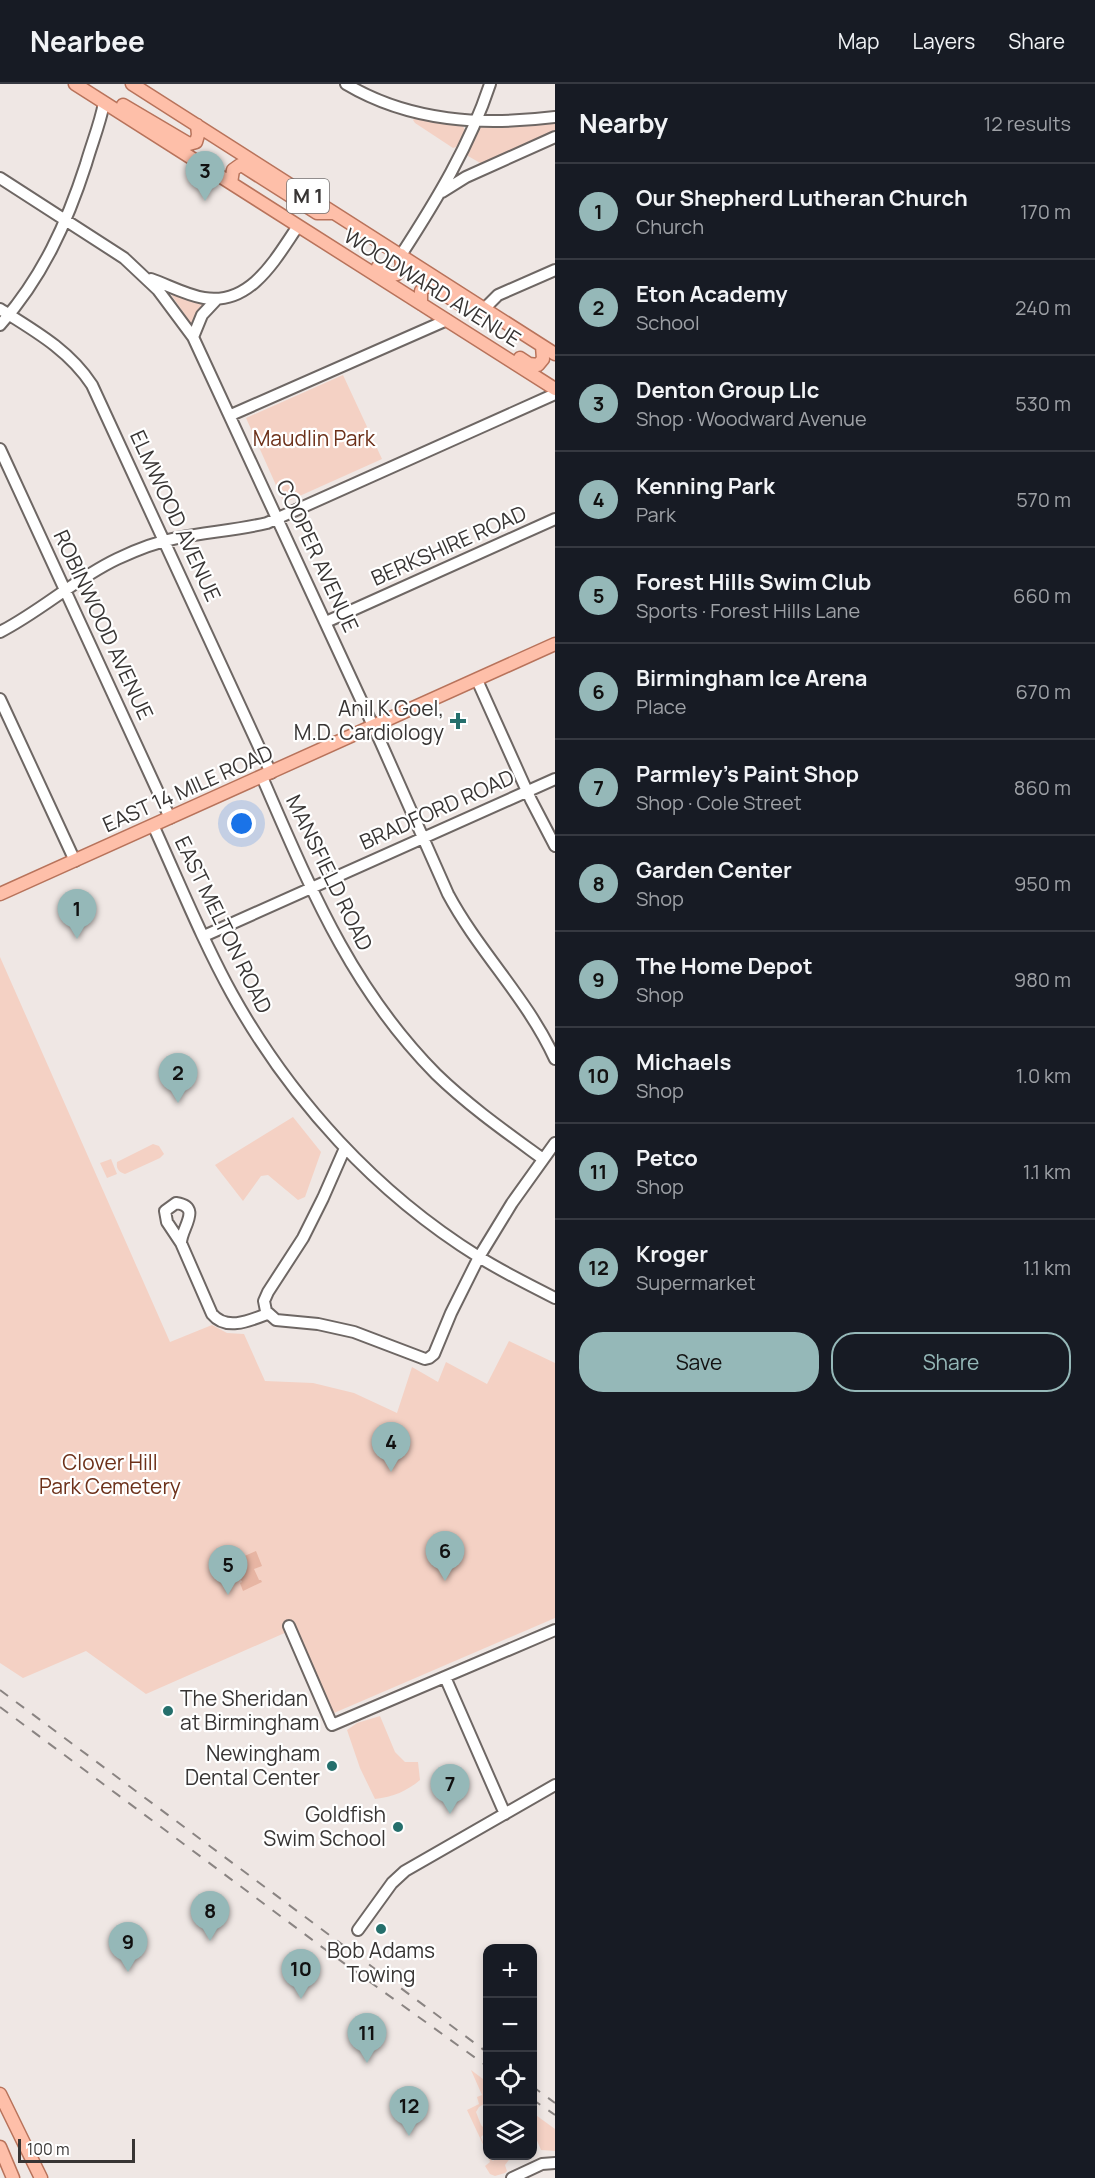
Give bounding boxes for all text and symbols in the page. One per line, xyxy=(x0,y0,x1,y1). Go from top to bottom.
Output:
text: Nearbee xyxy=(30,22,145,60)
text: Map xyxy=(838,27,879,55)
text: Layers xyxy=(912,27,975,55)
text: Share xyxy=(1008,27,1065,55)
text: Nearby xyxy=(579,105,668,141)
text: 12 results xyxy=(984,110,1071,137)
pin: 3 xyxy=(186,152,224,201)
road number: M 1 xyxy=(287,179,329,213)
text: Our Shepherd Lutheran Church xyxy=(636,183,968,213)
text: 1 xyxy=(594,198,603,225)
text: 170 m xyxy=(1020,198,1071,225)
text: Church xyxy=(636,213,704,240)
street label: WOODWARD AVENUE xyxy=(339,221,526,353)
text: Eton Academy xyxy=(636,279,788,309)
text: 2 xyxy=(593,294,604,321)
text: 240 m xyxy=(1015,294,1071,321)
text: School xyxy=(636,309,700,336)
text: Denton Group Llc xyxy=(636,375,819,405)
text: 3 xyxy=(593,390,604,417)
text: 530 m xyxy=(1015,390,1071,417)
text: Shop · Woodward Avenue xyxy=(636,405,867,432)
park label: Maudlin Park xyxy=(253,424,376,452)
street label: ELMWOOD AVENUE xyxy=(124,425,228,606)
text: Kenning Park xyxy=(636,471,775,501)
street label: COOPER AVENUE xyxy=(270,475,365,636)
text: 4 xyxy=(592,486,605,513)
text: 570 m xyxy=(1016,486,1071,513)
street label: BERKSHIRE ROAD xyxy=(367,498,531,592)
text: Park xyxy=(636,501,676,528)
street label: ROBINWOOD AVENUE xyxy=(48,525,160,724)
text: Forest Hills Swim Club xyxy=(636,567,871,597)
text: 5 xyxy=(593,582,604,609)
text: 660 m xyxy=(1013,582,1071,609)
text: Sports · Forest Hills Lane xyxy=(636,597,860,624)
text: Birmingham Ice Arena xyxy=(636,663,868,693)
text: 6 xyxy=(592,678,605,705)
text: 670 m xyxy=(1015,678,1071,705)
text: Place xyxy=(636,693,686,720)
place label: Anil K Goel, M.D. Cardiology xyxy=(294,694,444,746)
marker: Anil K Goel, M.D. Cardiology xyxy=(449,712,467,730)
street label: EAST 14 MILE ROAD xyxy=(98,738,277,838)
text: Parmley's Paint Shop xyxy=(636,759,859,789)
street label: BRADFORD ROAD xyxy=(355,762,518,856)
text: 7 xyxy=(593,774,604,801)
text: 860 m xyxy=(1014,774,1071,801)
text: Shop · Cole Street xyxy=(636,789,802,816)
street label: MANSFIELD ROAD xyxy=(280,790,380,955)
your location xyxy=(227,809,256,838)
street label: EAST MELTON ROAD xyxy=(169,831,279,1018)
text: Garden Center xyxy=(636,855,792,885)
text: 8 xyxy=(592,870,605,897)
text: 950 m xyxy=(1014,870,1071,897)
text: Shop xyxy=(636,885,684,912)
pin: 1 xyxy=(58,890,97,939)
text: The Home Depot xyxy=(636,951,812,981)
text: 9 xyxy=(592,966,605,993)
text: 980 m xyxy=(1014,966,1071,993)
text: Shop xyxy=(636,981,684,1008)
text: Michaels xyxy=(636,1047,731,1077)
pin: 2 xyxy=(158,1054,198,1103)
text: 10 xyxy=(588,1062,609,1089)
text: 1.0 km xyxy=(1016,1062,1071,1089)
text: Shop xyxy=(636,1077,684,1104)
text: Petco xyxy=(636,1143,698,1173)
text: 11 xyxy=(590,1158,607,1185)
text: 1.1 km xyxy=(1023,1158,1071,1185)
text: Shop xyxy=(636,1173,684,1200)
text: Kroger xyxy=(636,1239,708,1269)
text: 12 xyxy=(588,1254,609,1281)
text: 1.1 km xyxy=(1023,1254,1071,1281)
text: Supermarket xyxy=(636,1269,756,1296)
button: Save xyxy=(579,1332,819,1392)
button: Share xyxy=(831,1332,1071,1392)
pin: 4 xyxy=(372,1422,410,1472)
park label: Clover Hill Park Cemetery xyxy=(39,1448,181,1500)
pin: 6 xyxy=(426,1532,464,1581)
pin: 5 xyxy=(208,1546,248,1595)
place label: The Sheridan at Birmingham xyxy=(180,1684,319,1736)
marker: The Sheridan at Birmingham xyxy=(161,1704,175,1718)
place label: Newingham Dental Center xyxy=(185,1739,320,1791)
marker: Newingham Dental Center xyxy=(325,1759,339,1773)
pin: 7 xyxy=(430,1764,470,1814)
place label: Goldfish Swim School xyxy=(263,1800,386,1852)
marker: Goldfish Swim School xyxy=(391,1820,405,1834)
pin: 8 xyxy=(190,1892,230,1941)
pin: 9 xyxy=(108,1922,148,1972)
marker: Bob Adams Towing xyxy=(374,1922,388,1936)
place label: Bob Adams Towing xyxy=(327,1936,435,1988)
map controls xyxy=(483,1944,537,2160)
button: + xyxy=(483,1944,537,1998)
pin: 10 xyxy=(282,1950,320,1999)
button: − xyxy=(483,1998,537,2052)
pin: 11 xyxy=(348,2014,386,2063)
button: locate xyxy=(483,2052,537,2106)
pin: 12 xyxy=(390,2086,428,2136)
button: layers xyxy=(483,2106,537,2160)
scale bar xyxy=(18,2136,135,2164)
text: 100 m xyxy=(27,2138,70,2160)

